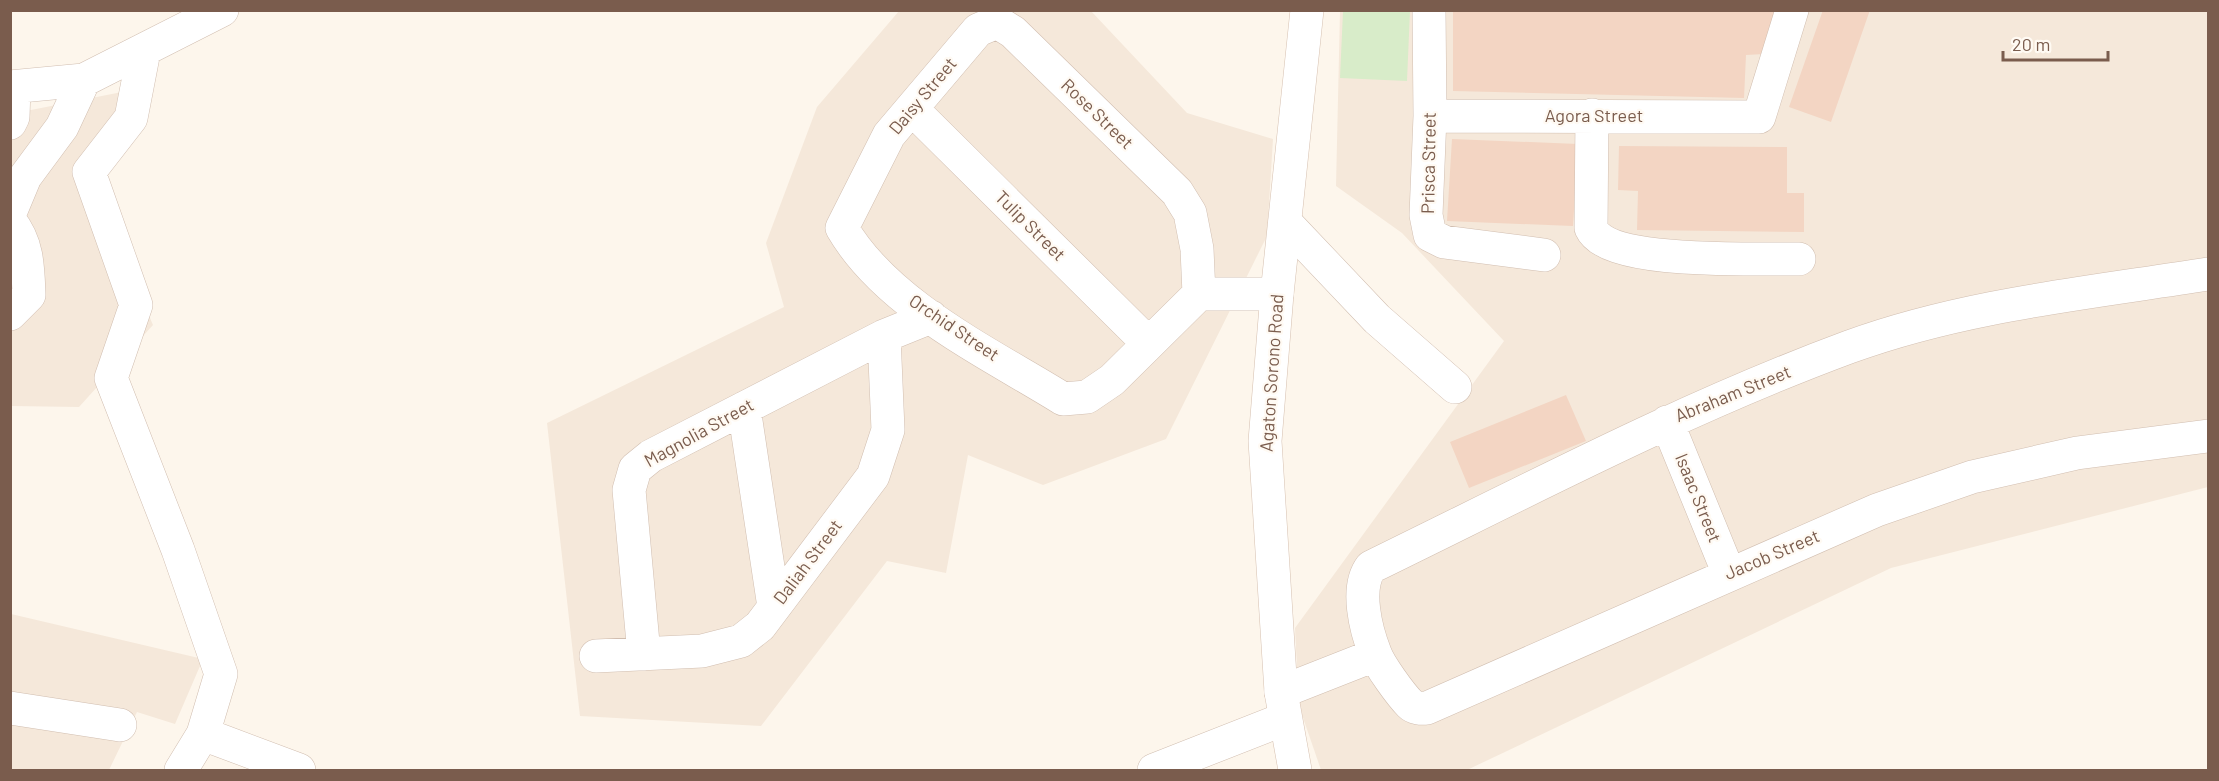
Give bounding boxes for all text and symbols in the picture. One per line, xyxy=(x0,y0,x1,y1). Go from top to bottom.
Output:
scale bar xyxy=(2003,24,2108,62)
text: 20 m xyxy=(2012,33,2050,55)
street label: Daisy Street xyxy=(884,52,961,138)
street label: Rose Street xyxy=(1057,73,1138,153)
street label: Agora Street xyxy=(1545,104,1643,126)
street label: Prisca Street xyxy=(1416,112,1440,214)
street label: Tulip Street xyxy=(991,186,1070,265)
street label: Orchid Street xyxy=(905,289,1004,365)
street label: Agaton Sorono Road xyxy=(1255,293,1287,453)
street label: Abraham Street xyxy=(1671,360,1794,426)
street label: Magnolia Street xyxy=(640,393,757,471)
street label: Isaac Street xyxy=(1671,450,1727,545)
street label: Daliah Street xyxy=(768,515,846,608)
street label: Jacob Street xyxy=(1721,524,1823,584)

